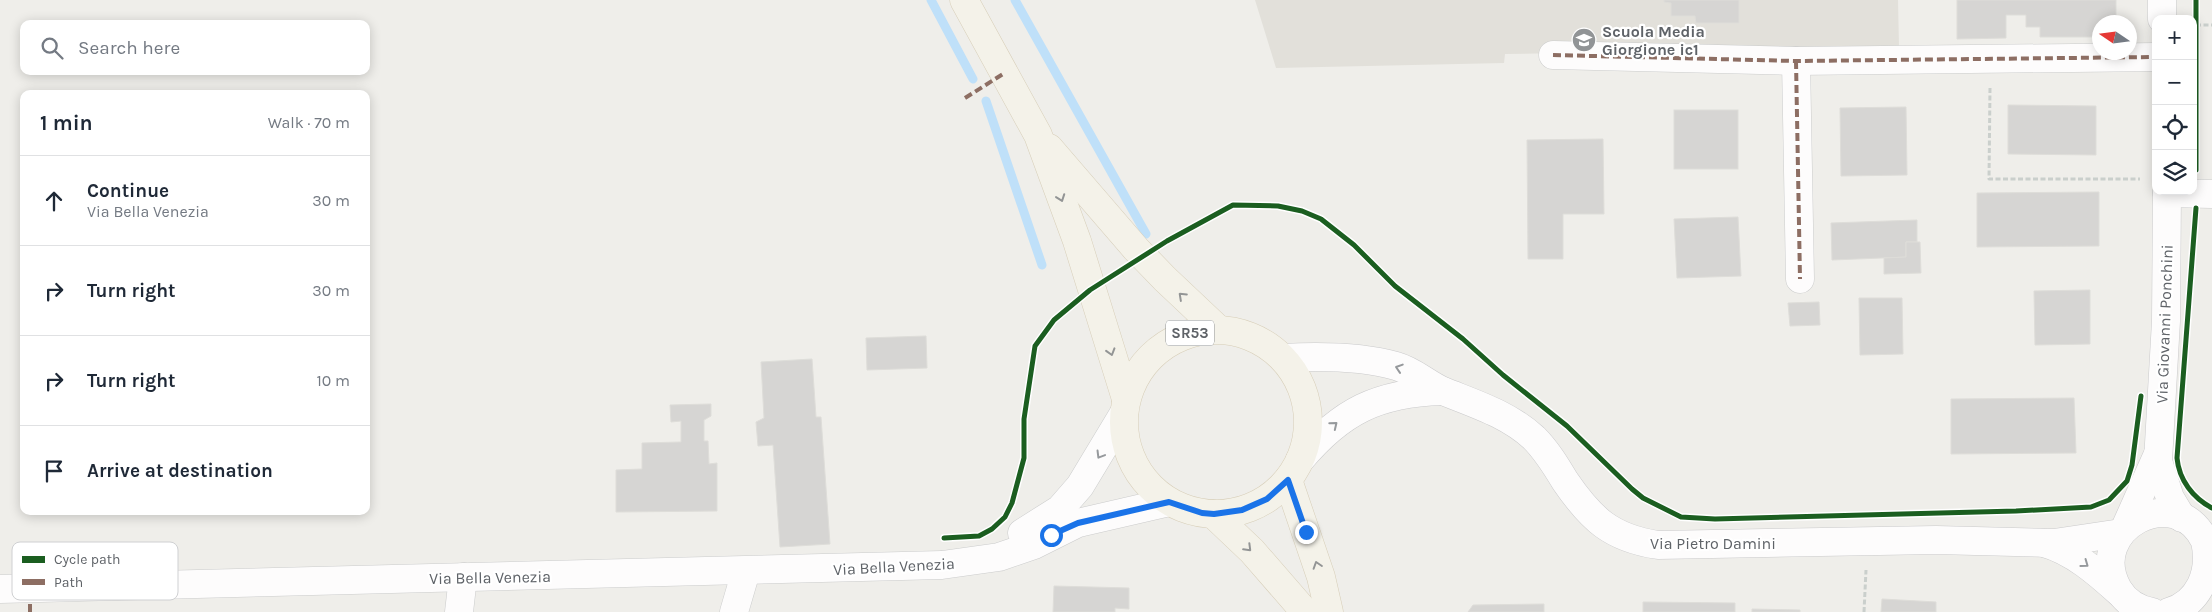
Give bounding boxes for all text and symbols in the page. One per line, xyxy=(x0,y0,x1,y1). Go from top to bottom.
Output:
north arrow xyxy=(2092,15,2137,60)
map controls xyxy=(2152,15,2197,195)
button: + xyxy=(2152,15,2197,60)
search box xyxy=(20,20,370,75)
place label: Scuola Media Giorgione ic1 xyxy=(1602,22,1705,59)
school or university icon: Scuola Media Giorgione ic1 xyxy=(1571,27,1597,53)
icon: search xyxy=(38,34,66,62)
text: Search here xyxy=(78,37,180,59)
button: − xyxy=(2152,60,2197,105)
button: locate xyxy=(2152,105,2197,150)
text: 1 min xyxy=(40,111,93,135)
text: Walk · 70 m xyxy=(268,113,350,132)
button: layers xyxy=(2152,150,2197,195)
text: Continue xyxy=(87,180,169,202)
icon: ahead xyxy=(40,187,68,215)
text: 30 m xyxy=(312,191,350,210)
one-way arrow xyxy=(1055,193,1065,201)
text: Via Bella Venezia xyxy=(87,202,209,221)
street label: Via Giovanni Ponchini xyxy=(2152,244,2177,404)
icon: right xyxy=(40,277,68,305)
text: Turn right xyxy=(87,280,176,302)
text: 30 m xyxy=(312,281,350,300)
one-way arrow xyxy=(1179,293,1188,302)
road number: SR53 xyxy=(1166,320,1214,346)
one-way arrow xyxy=(1106,347,1116,356)
one-way arrow xyxy=(1395,364,1404,374)
icon: right xyxy=(40,367,68,395)
text: Turn right xyxy=(87,370,176,392)
text: 10 m xyxy=(316,371,350,390)
one-way arrow xyxy=(1328,421,1337,430)
one-way arrow xyxy=(1096,449,1106,458)
icon: arrive xyxy=(40,457,68,485)
text: Arrive at destination xyxy=(87,460,273,482)
route end xyxy=(1295,521,1318,544)
route start xyxy=(1040,524,1063,547)
street label: Via Pietro Damini xyxy=(1650,534,1776,553)
legend xyxy=(12,542,178,600)
one-way arrow xyxy=(1242,542,1251,551)
text: Cycle path xyxy=(54,551,120,568)
street label: Via Bella Venezia xyxy=(833,554,955,579)
one-way arrow xyxy=(2079,558,2088,567)
one-way arrow xyxy=(1312,561,1322,570)
street label: Via Bella Venezia xyxy=(429,567,551,588)
text: Path xyxy=(54,574,83,591)

